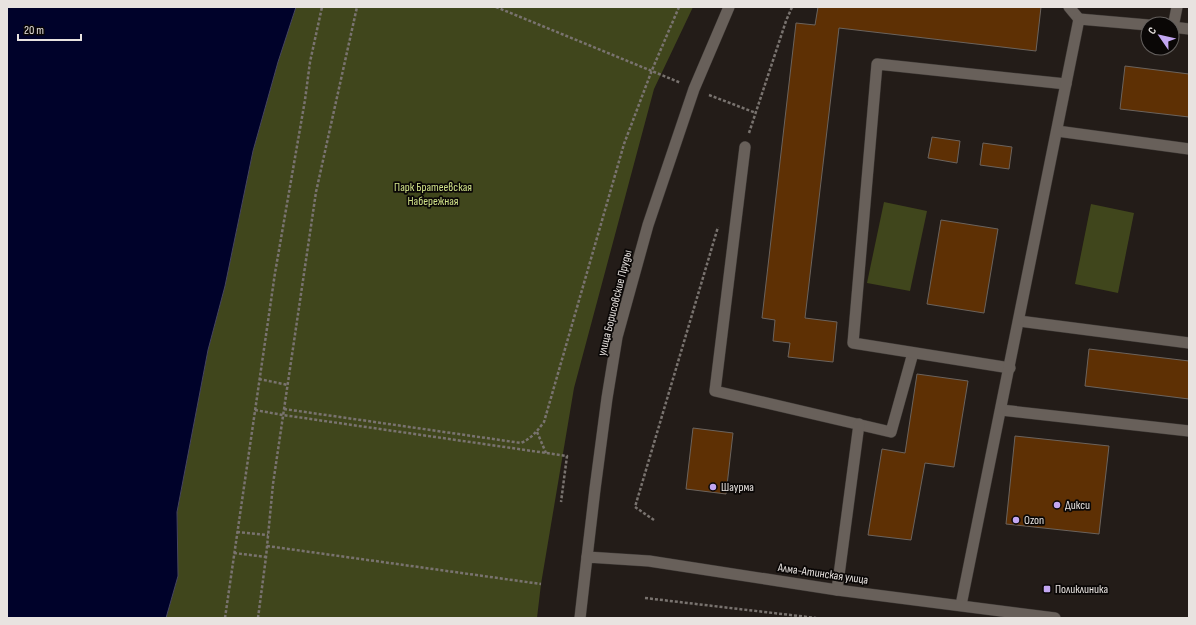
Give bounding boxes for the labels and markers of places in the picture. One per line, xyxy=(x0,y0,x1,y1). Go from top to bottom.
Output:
place label: Шаурма xyxy=(721,480,754,495)
marker: Шаурма xyxy=(708,482,718,492)
place label: Дикси xyxy=(1065,498,1090,513)
marker: Дикси xyxy=(1052,500,1062,510)
place label: Ozon xyxy=(1024,513,1044,528)
marker: Ozon xyxy=(1011,515,1021,525)
place label: Поликлиника xyxy=(1055,582,1109,597)
marker: Поликлиника xyxy=(1042,584,1052,594)

